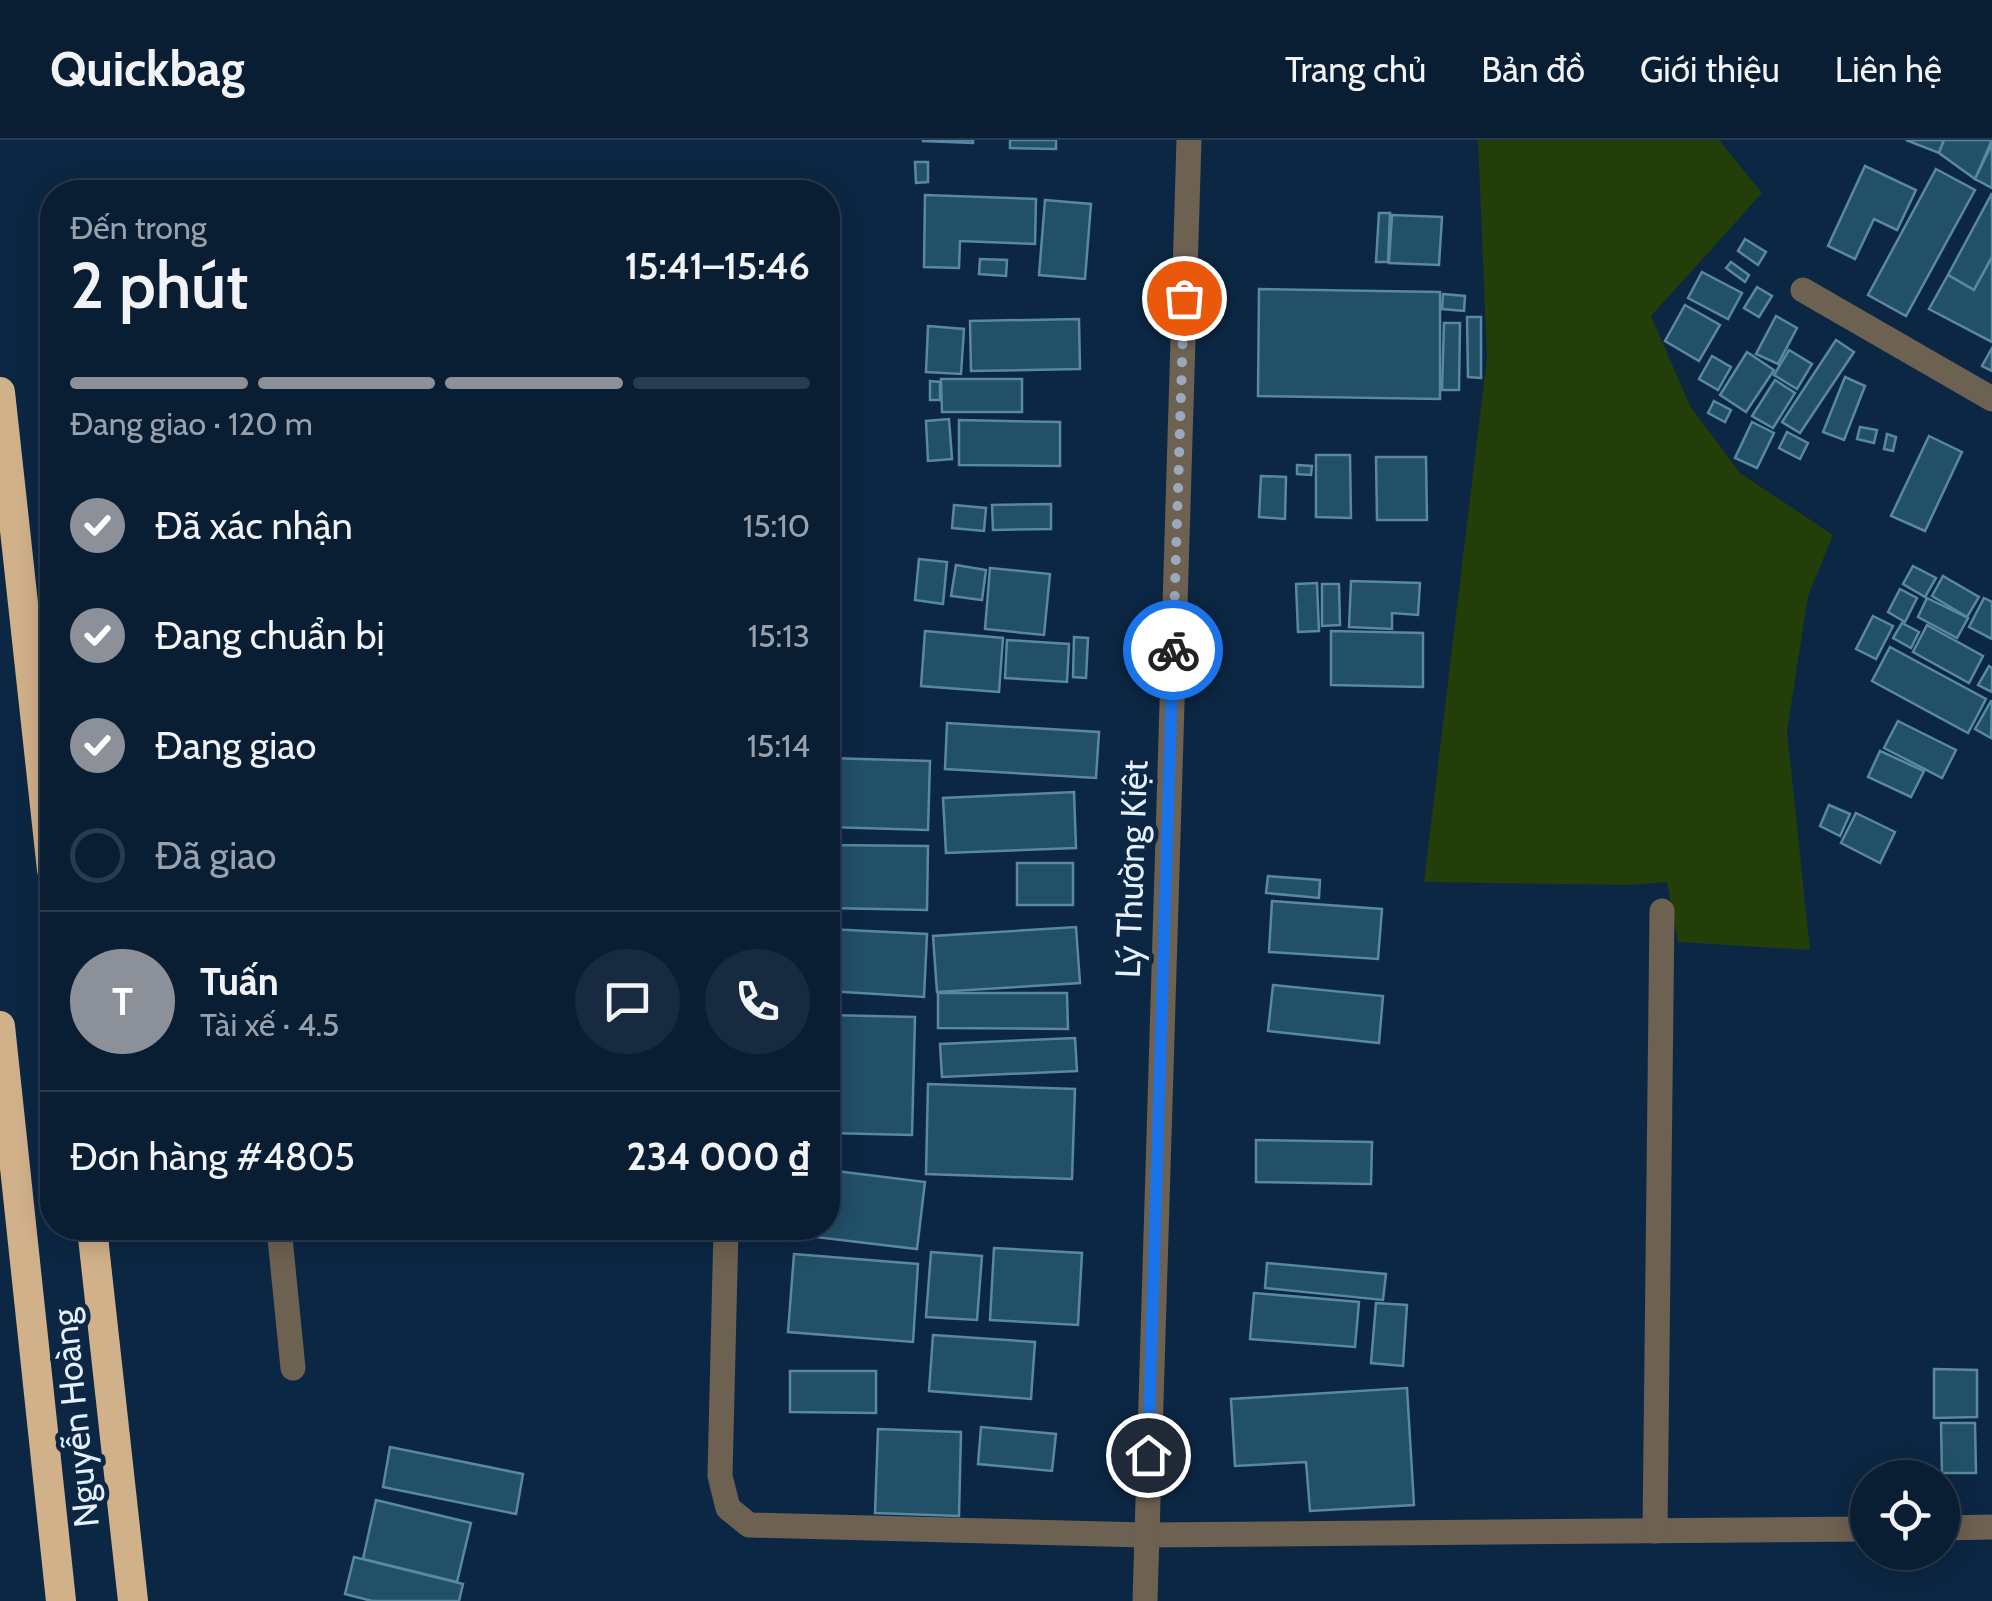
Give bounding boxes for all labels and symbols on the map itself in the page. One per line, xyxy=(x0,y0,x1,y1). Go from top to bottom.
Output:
pin xyxy=(1142,256,1227,341)
courier xyxy=(1123,600,1223,700)
street label: Lý Thường Kiệt xyxy=(1106,759,1156,979)
street label: Nguyễn Hoàng xyxy=(42,1306,108,1530)
pin xyxy=(1106,1413,1191,1498)

